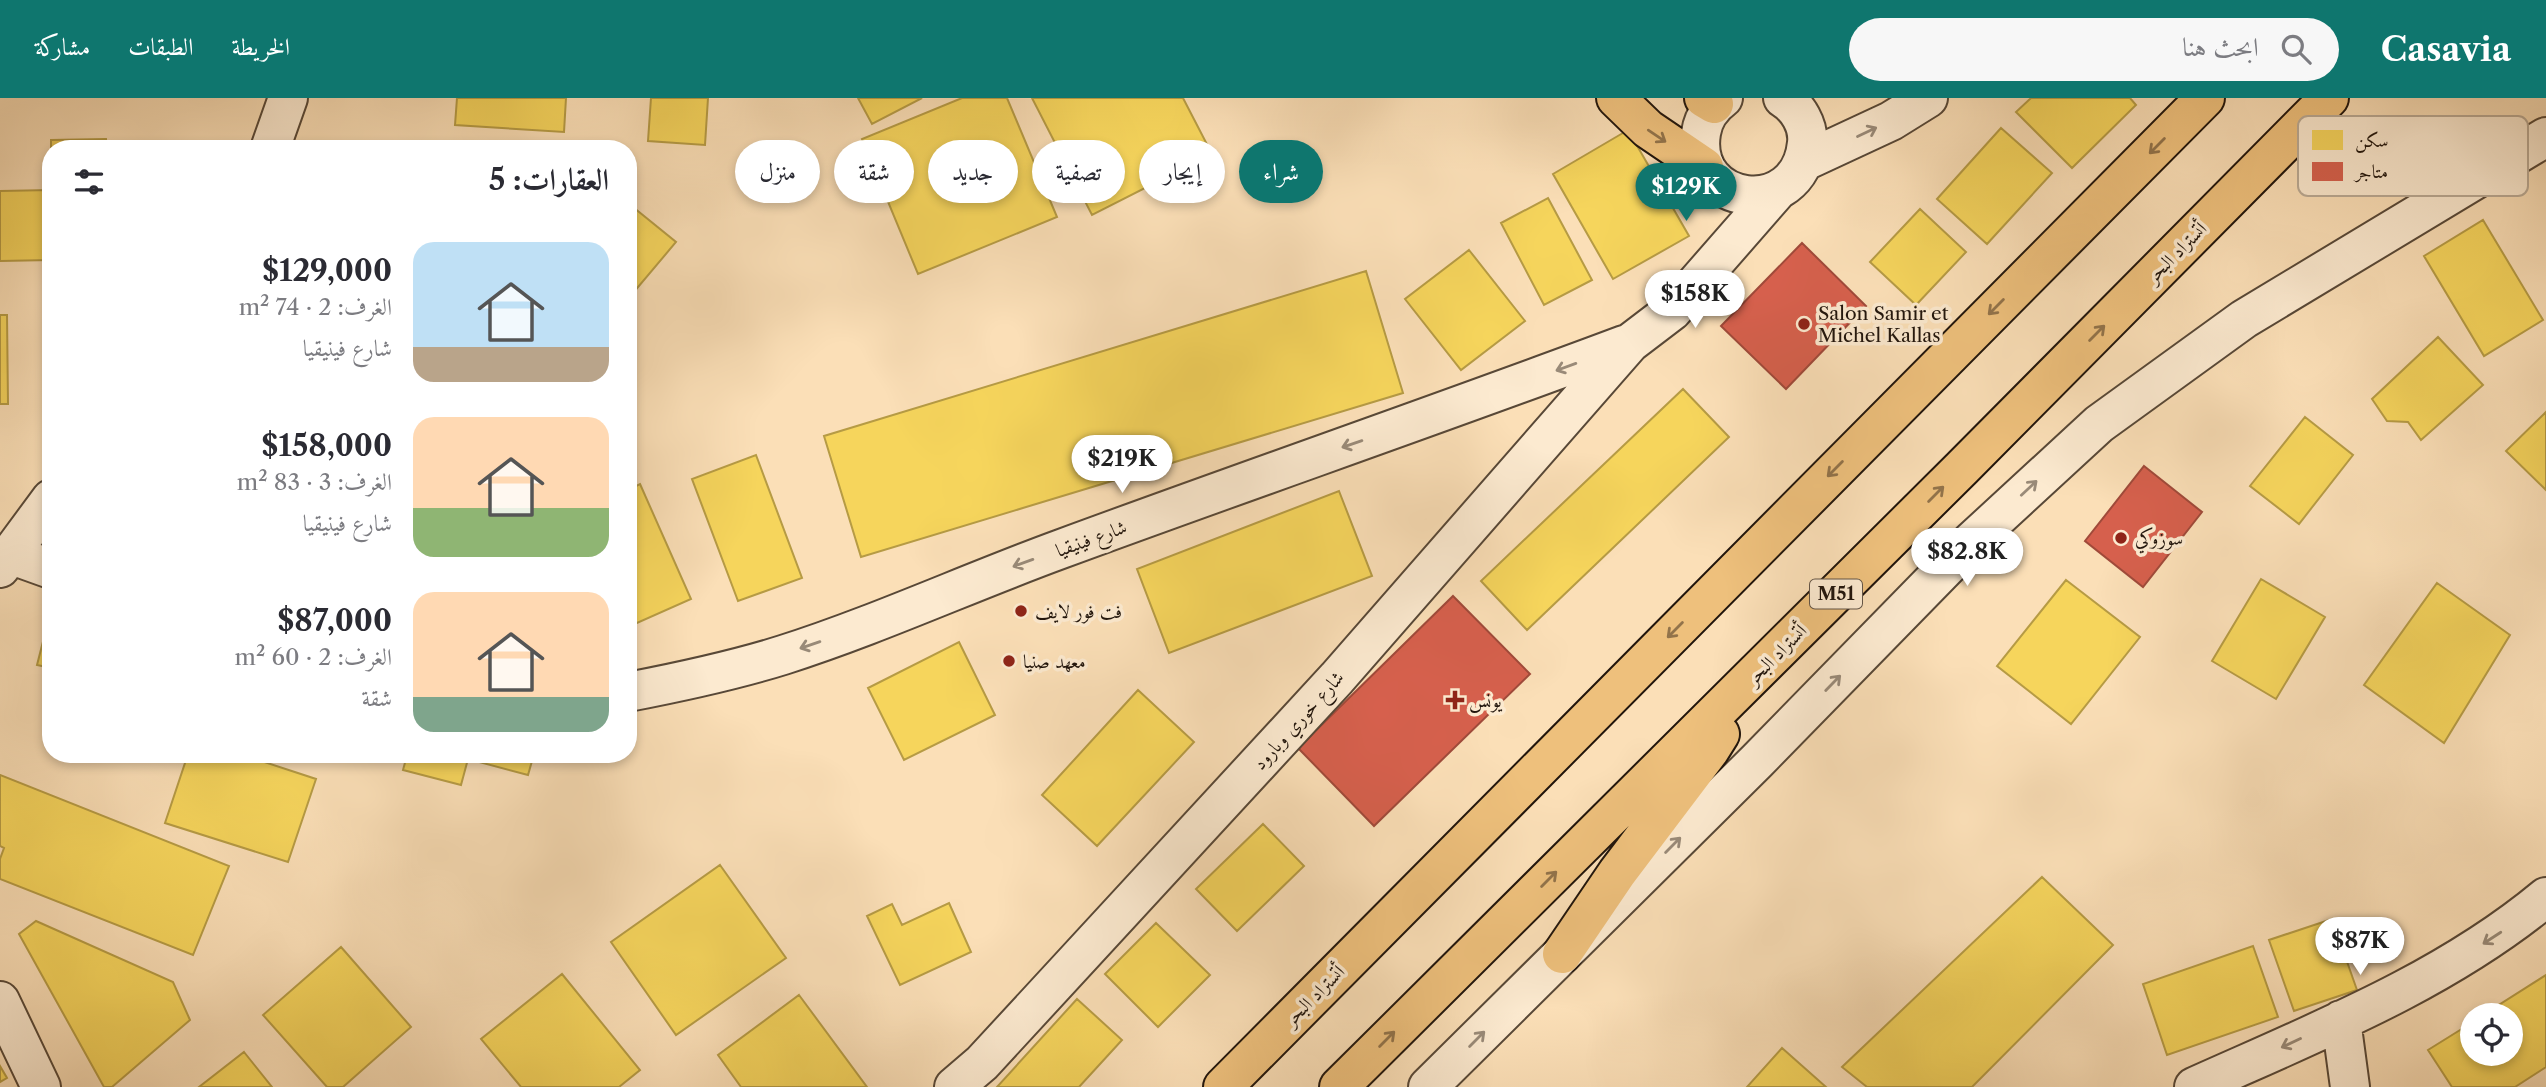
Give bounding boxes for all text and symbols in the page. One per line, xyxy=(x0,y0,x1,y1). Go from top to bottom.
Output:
search box xyxy=(1849,18,2339,81)
text: Casavia xyxy=(2381,29,2511,70)
icon: search xyxy=(2277,30,2315,68)
text: ابحث هنا xyxy=(2182,31,2259,63)
text: مشاركة xyxy=(35,32,90,61)
text: الطبقات xyxy=(128,32,194,61)
text: الخريطة xyxy=(232,32,290,61)
legend xyxy=(2298,116,2528,196)
one-way arrow xyxy=(1856,125,1877,138)
one-way arrow xyxy=(1647,129,1667,143)
text: سكن xyxy=(2355,129,2389,154)
one-way arrow xyxy=(2148,138,2165,155)
chip: منزل xyxy=(735,140,820,203)
chip: شقة xyxy=(834,140,914,203)
chip: جديد xyxy=(928,140,1018,203)
chip: تصفية xyxy=(1032,140,1125,203)
chip: إيجار xyxy=(1139,140,1225,203)
chip: شراء xyxy=(1239,140,1323,203)
text: متاجر xyxy=(2353,160,2388,183)
text: العقارات: 5 xyxy=(489,161,609,198)
icon: filters xyxy=(70,163,108,201)
pin: $129K xyxy=(1637,164,1735,223)
text: $129K xyxy=(1652,172,1720,200)
street label: أتستراد البحر xyxy=(2139,216,2213,290)
text: $129,000 xyxy=(262,252,392,289)
icon: home xyxy=(469,270,553,354)
pin: $158K xyxy=(1646,271,1744,330)
text: $158K xyxy=(1661,279,1729,307)
text: الغرف: 2 · 74 m² xyxy=(239,293,392,321)
one-way arrow xyxy=(1988,299,2005,316)
place label: Salon Samir et Michel Kallas xyxy=(1818,302,1949,347)
marker: Salon Samir et Michel Kallas xyxy=(1796,316,1812,332)
one-way arrow xyxy=(2088,324,2105,341)
text: شارع فينيقيا xyxy=(303,334,392,362)
one-way arrow xyxy=(1555,362,1577,374)
text: $158,000 xyxy=(261,427,392,464)
pin: $219K xyxy=(1073,436,1171,495)
one-way arrow xyxy=(1341,439,1363,451)
text: $219K xyxy=(1088,444,1156,472)
icon: home xyxy=(469,445,553,529)
one-way arrow xyxy=(1827,460,1844,477)
text: الغرف: 3 · 83 m² xyxy=(237,468,392,496)
one-way arrow xyxy=(2020,480,2038,496)
one-way arrow xyxy=(1928,486,1945,503)
text: شارع فينيقيا xyxy=(303,509,392,537)
street label: شارع فينيقيا xyxy=(1053,515,1131,566)
place label: سوزوكي xyxy=(2135,527,2183,554)
pin: $82.8K xyxy=(1910,528,2024,588)
marker: سوزوكي xyxy=(2113,530,2129,546)
text: $82.8K xyxy=(1927,537,2007,565)
one-way arrow xyxy=(1012,558,1034,570)
road number: M51 xyxy=(1810,580,1862,608)
place label: فت فور لايف xyxy=(1035,600,1122,624)
text: $87,000 xyxy=(278,602,392,639)
marker: فت فور لايف xyxy=(1013,603,1029,619)
street label: أتستراد البحر xyxy=(1739,618,1813,692)
icon: home xyxy=(469,620,553,704)
one-way arrow xyxy=(1667,622,1684,639)
one-way arrow xyxy=(800,640,822,652)
text: الغرف: 2 · 60 m² xyxy=(234,643,392,671)
place label: معهد صنيا xyxy=(1023,650,1086,673)
marker: معهد صنيا xyxy=(1001,653,1017,669)
street label: شارع خوري وبارود xyxy=(1248,666,1352,777)
one-way arrow xyxy=(1825,675,1842,692)
text: شقة xyxy=(362,684,392,712)
place label: يونس xyxy=(1469,689,1503,714)
marker: يونس xyxy=(1447,692,1463,708)
one-way arrow xyxy=(1664,836,1681,853)
one-way arrow xyxy=(1540,870,1557,887)
pin: $87K xyxy=(2319,918,2401,977)
text: $87K xyxy=(2331,926,2389,954)
one-way arrow xyxy=(2482,931,2502,945)
street label: أتستراد البحر xyxy=(1277,959,1351,1033)
map controls xyxy=(2460,1003,2523,1066)
button: locate xyxy=(2460,1003,2523,1066)
one-way arrow xyxy=(1379,1031,1396,1048)
one-way arrow xyxy=(1468,1031,1485,1048)
one-way arrow xyxy=(2281,1037,2302,1051)

